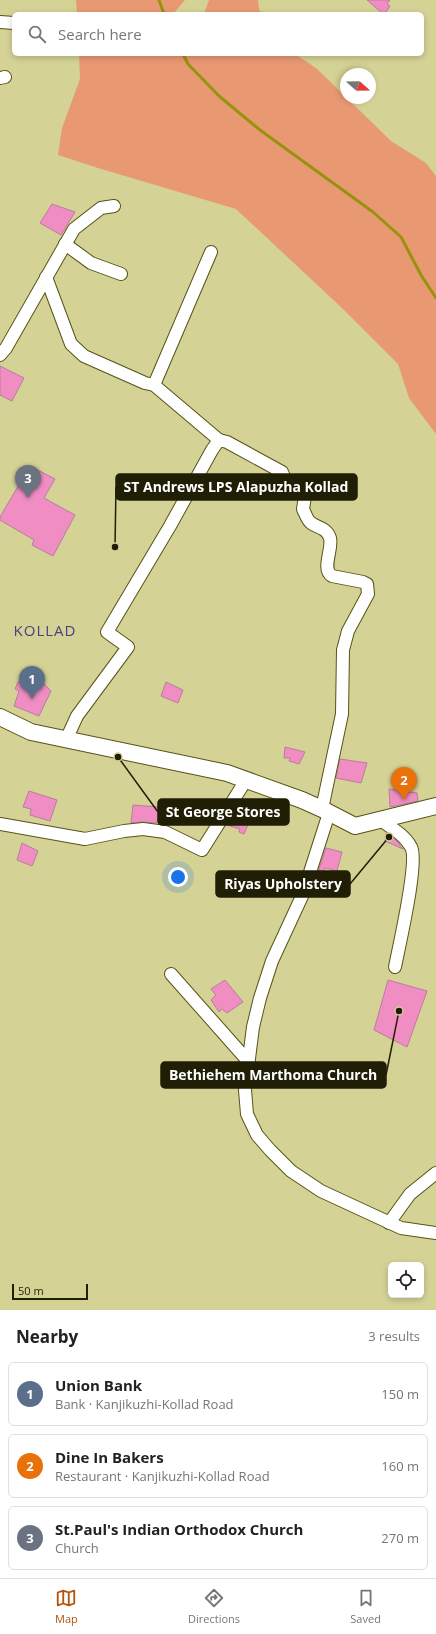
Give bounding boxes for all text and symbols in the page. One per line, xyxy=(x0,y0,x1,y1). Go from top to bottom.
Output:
search box xyxy=(12,12,424,56)
icon: search xyxy=(26,23,48,45)
text: Search here xyxy=(58,24,142,44)
north arrow xyxy=(340,68,376,104)
pin: 3 xyxy=(15,465,41,498)
callout: ST Andrews LPS Alapuzha Kollad xyxy=(116,474,357,500)
text: ST Andrews LPS Alapuzha Kollad xyxy=(124,477,348,496)
district label: KOLLAD xyxy=(14,620,76,640)
pin: 1 xyxy=(19,666,45,699)
pin: 2 xyxy=(391,767,417,800)
callout: St George Stores xyxy=(158,799,289,825)
text: St George Stores xyxy=(166,802,280,821)
your location xyxy=(168,867,188,887)
callout: Riyas Upholstery xyxy=(216,871,350,897)
text: Riyas Upholstery xyxy=(224,874,342,893)
callout: Bethiehem Marthoma Church xyxy=(161,1062,386,1088)
text: Bethiehem Marthoma Church xyxy=(169,1065,377,1084)
map controls xyxy=(388,1262,424,1298)
button: locate xyxy=(388,1262,424,1298)
scale bar xyxy=(12,1282,88,1301)
text: 50 m xyxy=(18,1283,44,1298)
text: Nearby xyxy=(16,1325,78,1348)
text: 3 results xyxy=(368,1327,420,1345)
text: Union Bank xyxy=(55,1375,142,1395)
text: 1 xyxy=(26,1385,34,1403)
text: 150 m xyxy=(381,1385,419,1403)
text: Bank · Kanjikuzhi-Kollad Road xyxy=(55,1395,234,1413)
text: Dine In Bakers xyxy=(55,1447,164,1467)
text: 2 xyxy=(26,1457,34,1475)
text: 160 m xyxy=(381,1457,419,1475)
text: Restaurant · Kanjikuzhi-Kollad Road xyxy=(55,1467,270,1485)
text: St.Paul's Indian Orthodox Church xyxy=(55,1519,303,1539)
text: 3 xyxy=(26,1529,34,1547)
text: 270 m xyxy=(381,1529,419,1547)
text: Church xyxy=(55,1539,99,1557)
tab: Map xyxy=(55,1587,78,1626)
tab: Directions xyxy=(188,1587,240,1626)
tab: Saved xyxy=(350,1587,381,1626)

